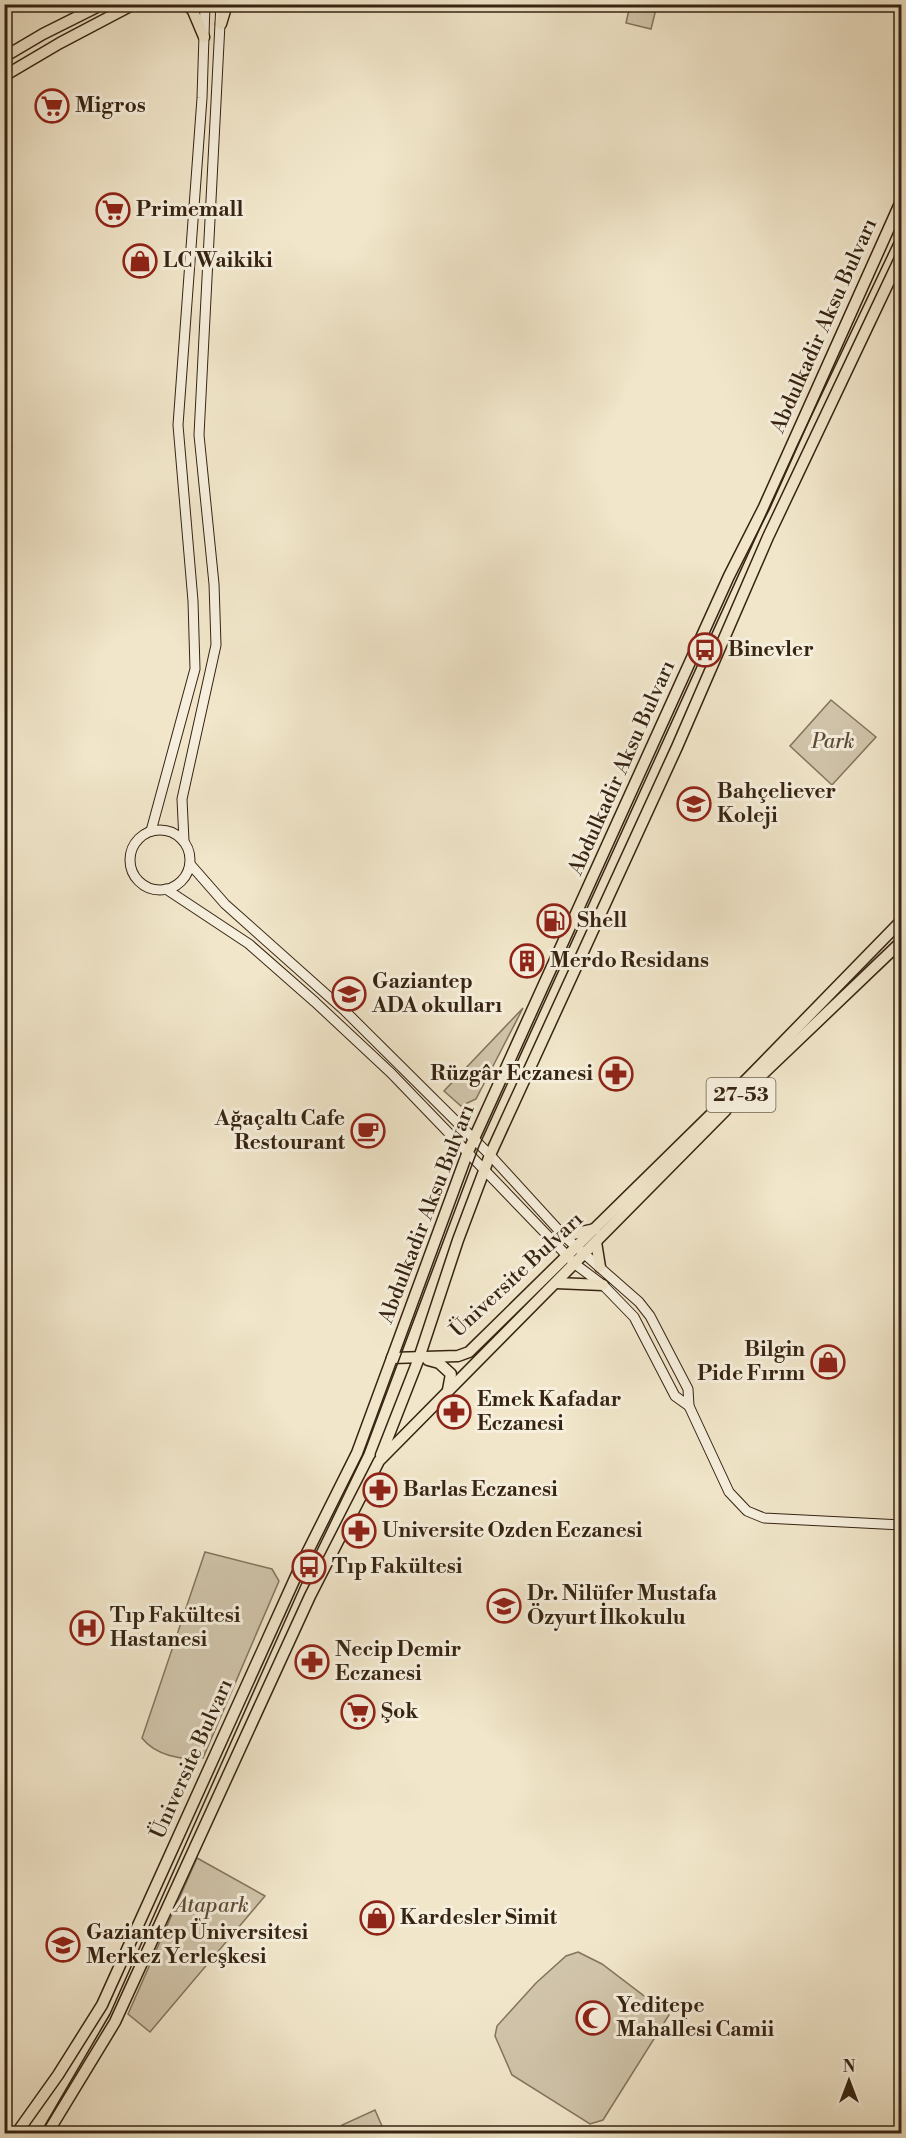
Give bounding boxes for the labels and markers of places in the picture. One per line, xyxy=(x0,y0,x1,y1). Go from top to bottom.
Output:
supermarket icon: Migros xyxy=(34,88,70,124)
place label: Migros xyxy=(75,93,146,119)
supermarket icon: Primemall xyxy=(95,192,131,228)
place label: Primemall xyxy=(136,197,243,223)
shop icon: LC Waikiki xyxy=(122,243,158,279)
place label: LC Waikiki xyxy=(163,248,273,274)
bus stop icon: Binevler xyxy=(687,632,723,668)
place label: Binevler xyxy=(728,637,814,663)
place label: Bahçeliever Koleji xyxy=(717,779,836,829)
school or university icon: Bahçeliever Koleji xyxy=(676,786,712,822)
fuel station icon: Shell xyxy=(536,903,572,939)
place label: Shell xyxy=(577,908,627,934)
building icon: Merdo Residans xyxy=(509,943,545,979)
place label: Merdo Residans xyxy=(550,948,709,974)
place label: Gaziantep ADA okulları xyxy=(371,969,502,1019)
school or university icon: Gaziantep ADA okulları xyxy=(331,976,367,1012)
pharmacy icon: Rüzgâr Eczanesi xyxy=(598,1056,634,1092)
place label: Rüzgâr Eczanesi xyxy=(430,1061,593,1087)
place label: Ağaçaltı Cafe Restourant xyxy=(214,1106,346,1156)
cafe icon: Ağaçaltı Cafe Restourant xyxy=(350,1113,386,1149)
place label: Bilgin Pide Fırını xyxy=(697,1337,805,1387)
shop icon: Bilgin Pide Fırını xyxy=(810,1344,846,1380)
place label: Emek Kafadar Eczanesi xyxy=(477,1387,621,1437)
pharmacy icon: Emek Kafadar Eczanesi xyxy=(436,1394,472,1430)
pharmacy icon: Barlas Eczanesi xyxy=(362,1472,398,1508)
place label: Barlas Eczanesi xyxy=(403,1477,558,1503)
pharmacy icon: Universite Ozden Eczanesi xyxy=(341,1513,377,1549)
place label: Universite Ozden Eczanesi xyxy=(382,1518,643,1544)
bus stop icon: Tıp Fakültesi xyxy=(291,1549,327,1585)
place label: Tıp Fakültesi xyxy=(332,1554,463,1580)
place label: Dr. Nilüfer Mustafa Özyurt İlkokulu xyxy=(527,1581,718,1631)
school or university icon: Dr. Nilüfer Mustafa Özyurt İlkokulu xyxy=(486,1588,522,1624)
place label: Tıp Fakültesi Hastanesi xyxy=(110,1603,241,1653)
hospital icon: Tıp Fakültesi Hastanesi xyxy=(69,1610,105,1646)
place label: Necip Demir Eczanesi xyxy=(335,1637,461,1687)
pharmacy icon: Necip Demir Eczanesi xyxy=(294,1644,330,1680)
supermarket icon: Şok xyxy=(340,1694,376,1730)
place label: Şok xyxy=(381,1699,419,1725)
shop icon: Kardesler Simit xyxy=(359,1900,395,1936)
place label: Kardesler Simit xyxy=(400,1905,558,1931)
place label: Gaziantep Üniversitesi Merkez Yerleşkesi xyxy=(86,1917,309,1970)
school or university icon: Gaziantep Üniversitesi Merkez Yerleşkesi xyxy=(45,1927,81,1963)
place label: Yeditepe Mahallesi Camii xyxy=(616,1993,774,2043)
mosque icon: Yeditepe Mahallesi Camii xyxy=(575,2000,611,2036)

